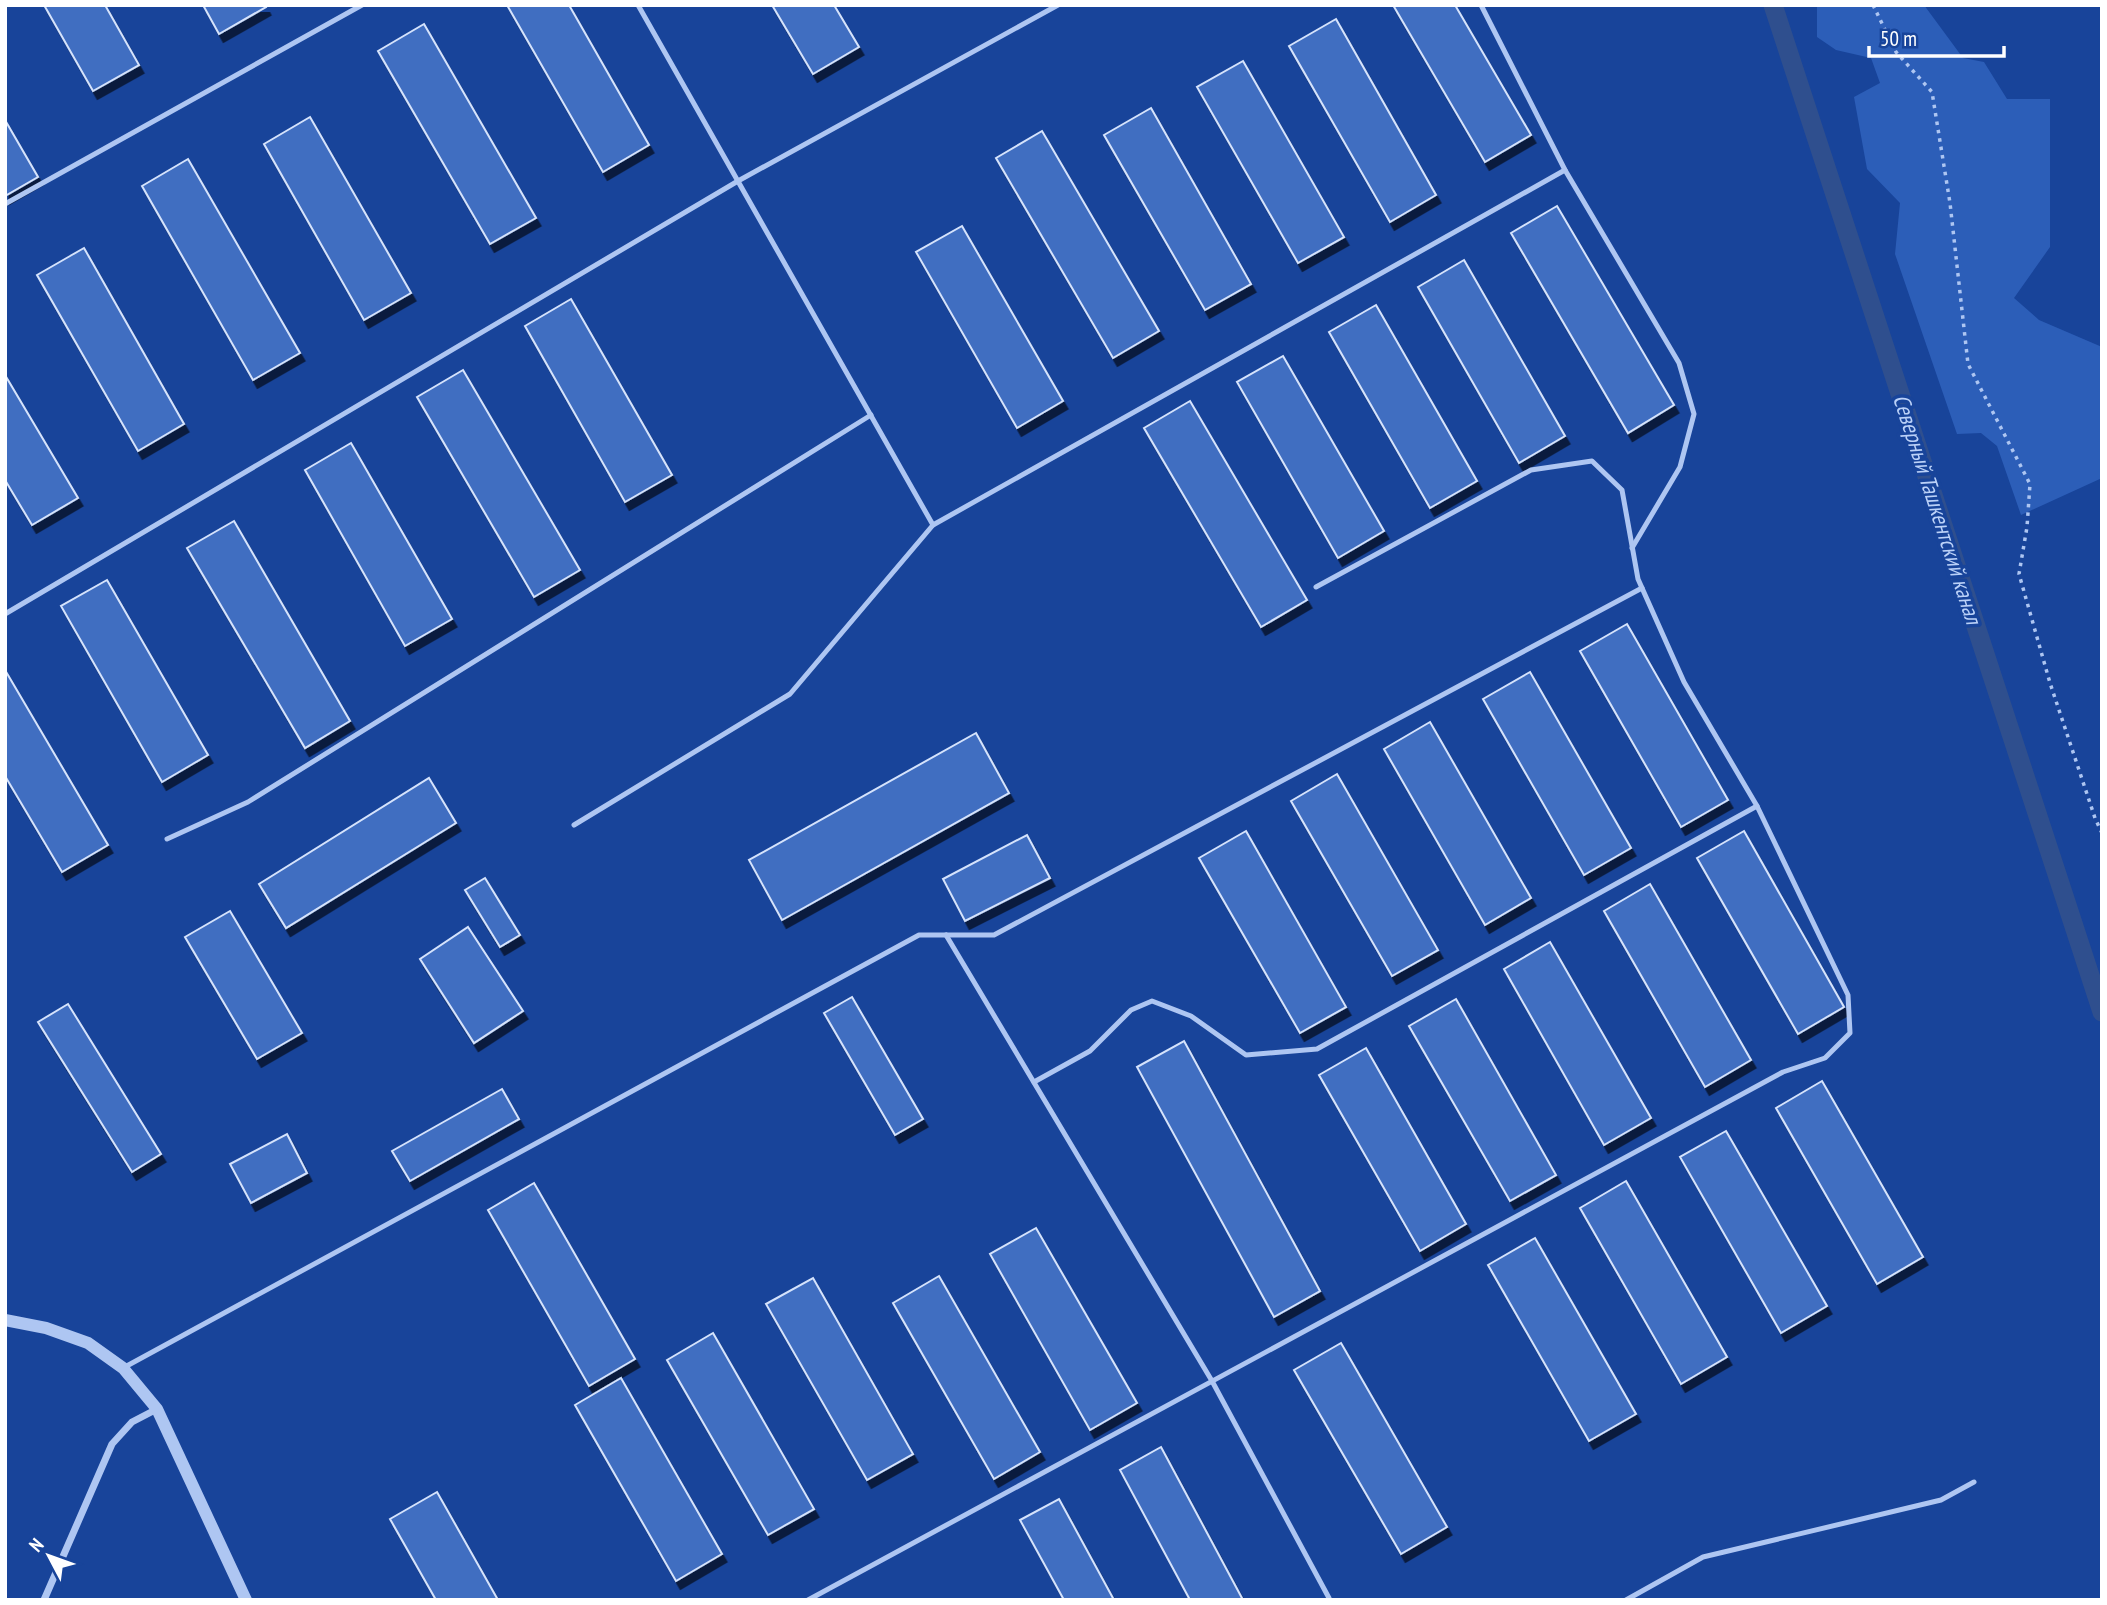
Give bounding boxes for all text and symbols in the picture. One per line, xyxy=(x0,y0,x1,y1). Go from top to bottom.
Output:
scale bar xyxy=(1869,14,2004,58)
text: 50 m xyxy=(1880,25,1917,52)
water label: Северный Ташкентский канал xyxy=(1887,390,1989,629)
north arrow xyxy=(14,1521,84,1591)
text: N xyxy=(24,1533,49,1557)

